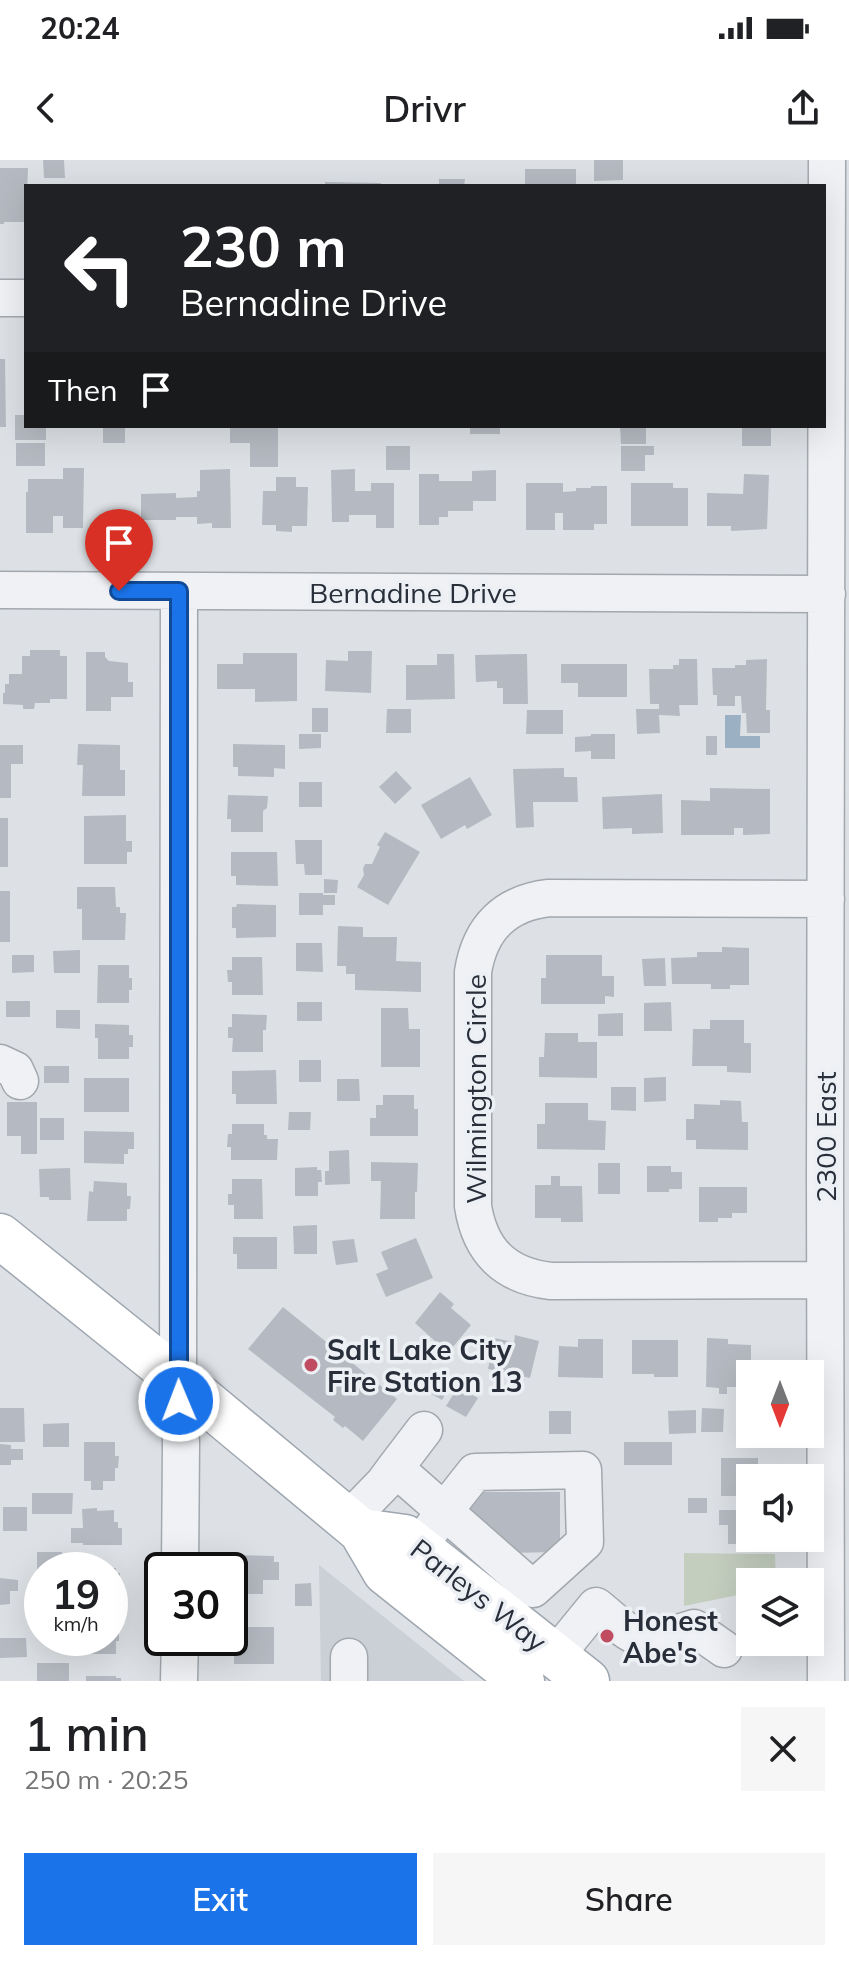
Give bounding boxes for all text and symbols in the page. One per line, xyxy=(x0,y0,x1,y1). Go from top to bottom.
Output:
text: 20:24 xyxy=(40,9,119,47)
icon: back xyxy=(24,86,68,130)
text: Drivr xyxy=(383,86,466,131)
icon: share xyxy=(781,86,825,130)
text: 230 m xyxy=(180,211,347,281)
icon: left xyxy=(48,216,152,320)
text: Bernadine Drive xyxy=(180,280,447,325)
icon: arrive xyxy=(134,368,178,412)
text: Then xyxy=(48,371,118,409)
pin xyxy=(85,509,153,591)
icon: arrive xyxy=(97,521,141,565)
street label: Bernadine Drive xyxy=(309,575,517,610)
street label: Wilmington Circle xyxy=(458,974,493,1204)
street label: 2300 East xyxy=(808,1071,843,1203)
place label: Salt Lake City Fire Station 13 xyxy=(327,1332,523,1399)
marker: Salt Lake City Fire Station 13 xyxy=(302,1356,320,1374)
position arrow xyxy=(137,1359,221,1443)
north arrow xyxy=(736,1360,824,1448)
map controls xyxy=(736,1360,824,1656)
button: sound xyxy=(736,1464,824,1552)
street label: Parleys Way xyxy=(404,1531,554,1659)
speed limit sign: 30 xyxy=(144,1552,248,1656)
button: layers xyxy=(736,1568,824,1656)
text: 19 xyxy=(52,1569,100,1619)
place label: Honest Abe's xyxy=(623,1603,718,1670)
text: km/h xyxy=(53,1611,99,1636)
marker: Honest Abe's xyxy=(598,1627,616,1645)
text: 1 min xyxy=(24,1703,149,1763)
button: close xyxy=(741,1707,825,1791)
text: 250 m · 20:25 xyxy=(24,1763,188,1796)
button: Exit xyxy=(24,1853,417,1945)
button: Share xyxy=(433,1853,825,1945)

